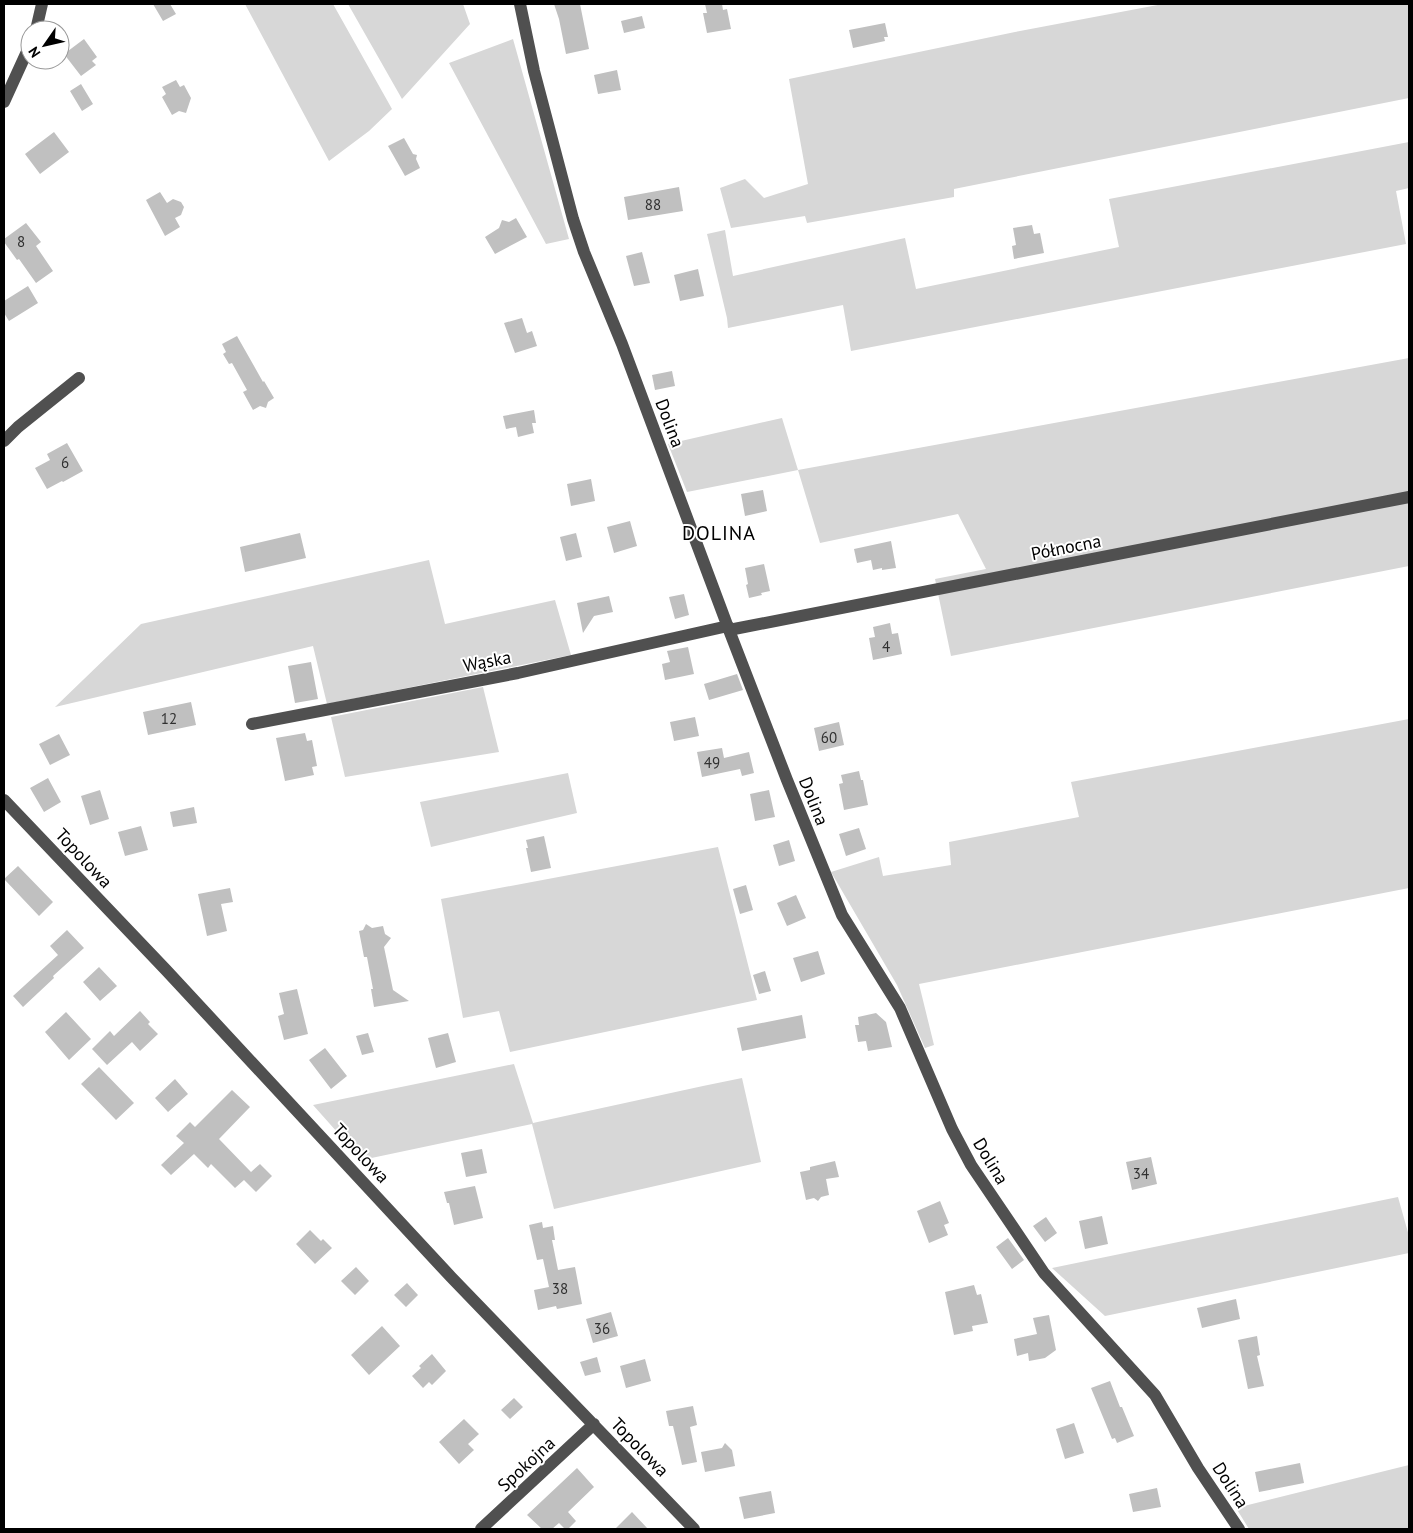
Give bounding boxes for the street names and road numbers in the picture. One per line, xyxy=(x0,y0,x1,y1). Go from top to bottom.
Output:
street label: Dolina xyxy=(650,395,690,451)
street label: Północna xyxy=(1029,529,1103,565)
street label: Wąska xyxy=(461,645,513,677)
street label: Dolina xyxy=(794,773,834,829)
street label: Topolowa xyxy=(50,823,118,893)
street label: Topolowa xyxy=(327,1118,395,1188)
street label: Dolina xyxy=(968,1134,1014,1188)
street label: Topolowa xyxy=(606,1413,674,1481)
street label: Spokojna xyxy=(492,1432,560,1496)
street label: Dolina xyxy=(1208,1458,1254,1512)

